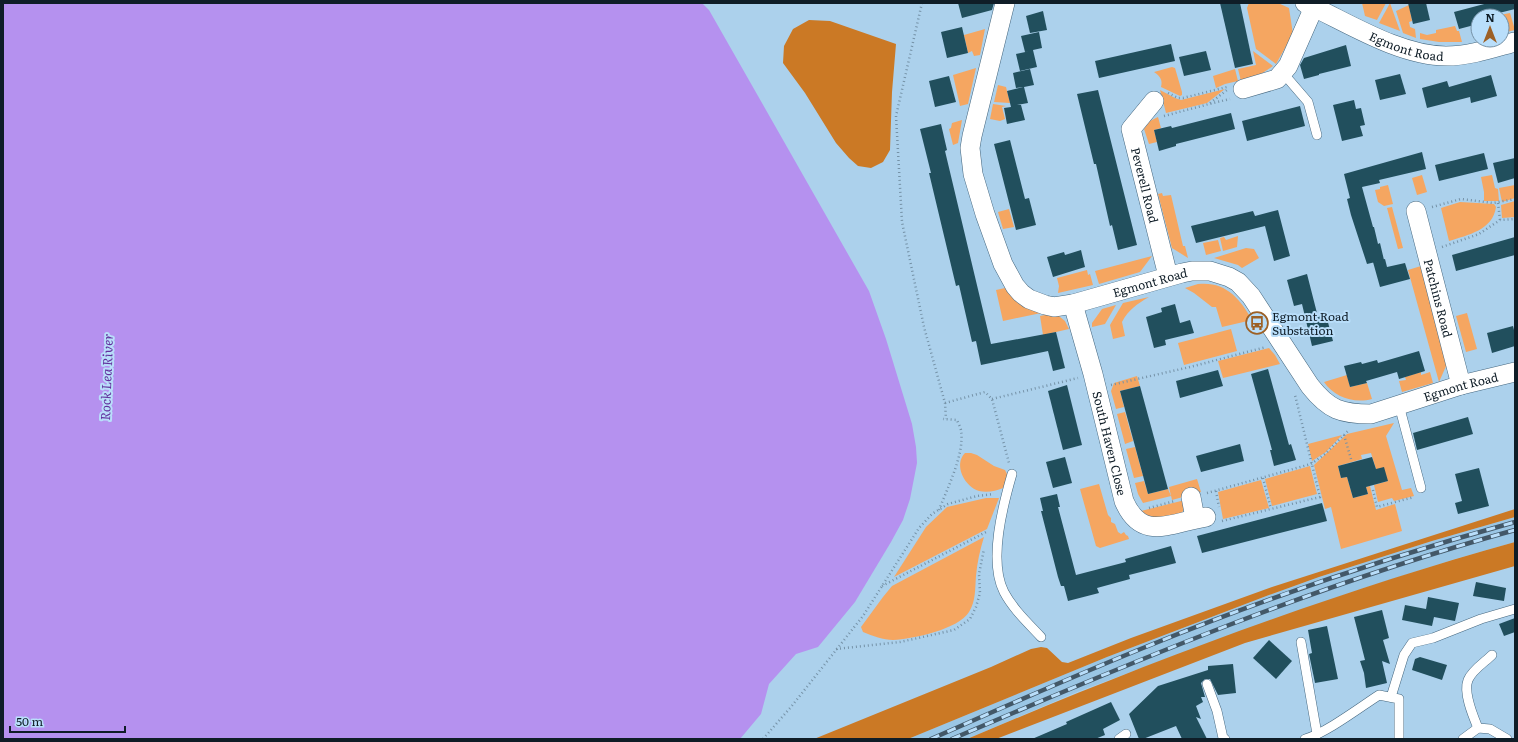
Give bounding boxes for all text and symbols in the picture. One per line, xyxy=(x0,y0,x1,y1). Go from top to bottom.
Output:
north arrow xyxy=(1470,8,1510,48)
text: N xyxy=(1485,9,1495,25)
street label: Egmont Road xyxy=(1366,27,1445,65)
street label: Peverell Road xyxy=(1127,145,1163,225)
street label: Patchins Road xyxy=(1420,257,1458,340)
street label: Egmont Road xyxy=(1110,263,1189,301)
place label: Egmont Road Substation xyxy=(1272,307,1349,339)
bus stop icon: Egmont Road Substation xyxy=(1244,310,1270,336)
water label: Rock Lea River xyxy=(95,333,117,421)
street label: Egmont Road xyxy=(1421,367,1500,406)
street label: South Haven Close xyxy=(1088,389,1131,497)
scale bar xyxy=(10,708,125,734)
text: 50 m xyxy=(16,712,43,730)

